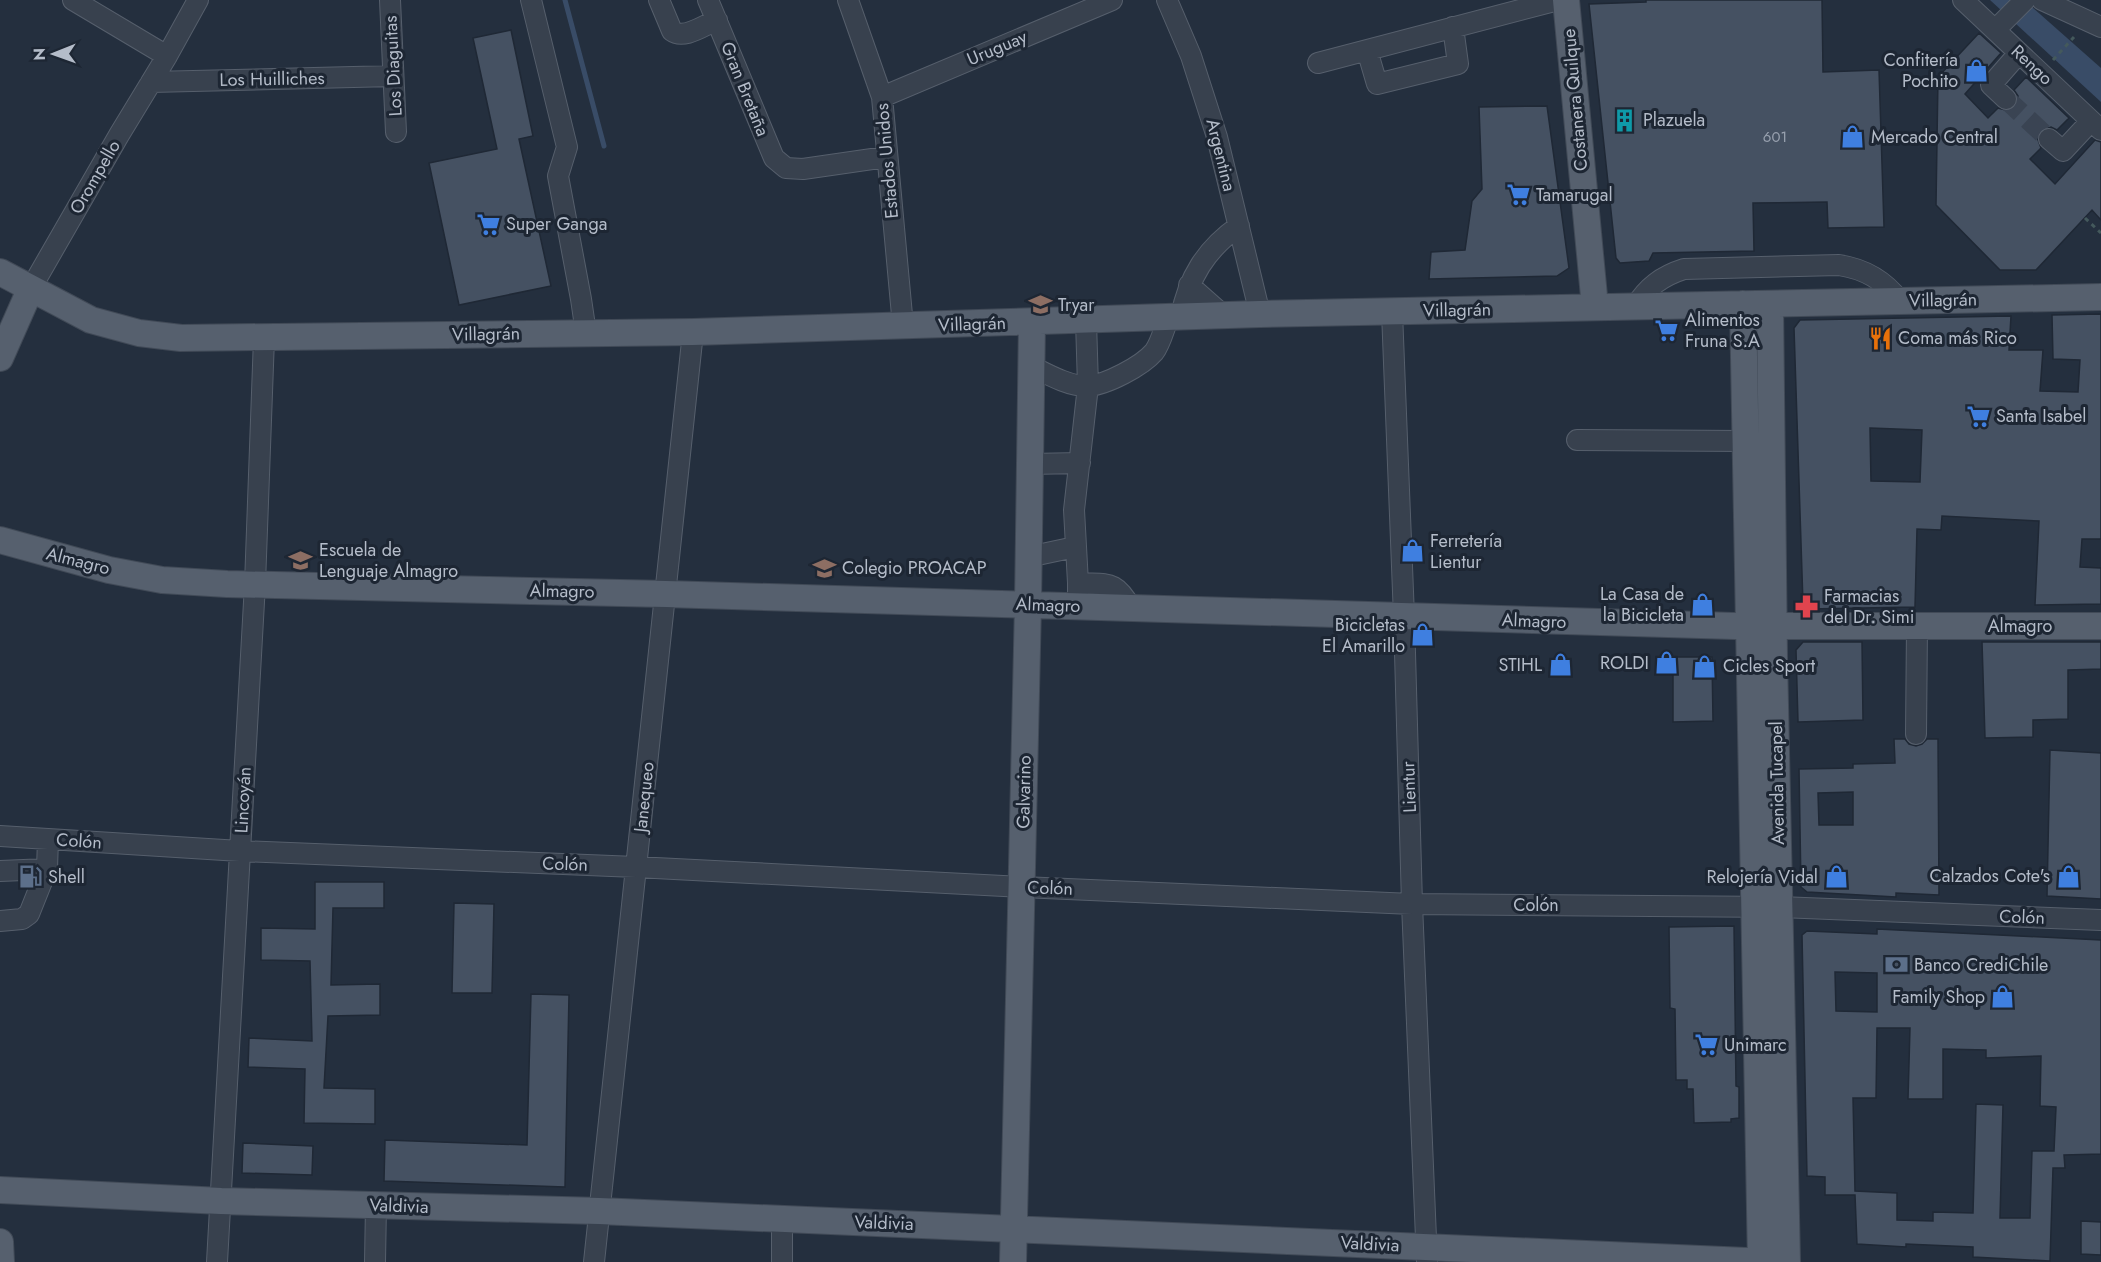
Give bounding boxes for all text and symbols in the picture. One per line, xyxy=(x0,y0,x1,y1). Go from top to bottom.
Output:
street label: Los Diaguitas xyxy=(377,15,409,117)
north arrow xyxy=(24,24,84,84)
street label: Uruguay xyxy=(963,24,1031,72)
street label: Costanera Quilque xyxy=(1556,28,1594,172)
street label: Gran Bretaña xyxy=(714,38,776,140)
street label: Rengo xyxy=(2005,39,2059,91)
place label: Confitería Pochito xyxy=(1883,47,1958,94)
text: N xyxy=(28,48,51,61)
shop icon: Confitería Pochito xyxy=(1963,57,1989,83)
street label: Los Huilliches xyxy=(219,65,325,93)
street label: Estados Unidos xyxy=(869,102,905,220)
building icon: Plazuela xyxy=(1612,107,1638,133)
place label: Plazuela xyxy=(1643,107,1705,133)
street label: Argentina xyxy=(1199,116,1243,194)
shop icon: Mercado Central xyxy=(1840,124,1866,150)
place label: Mercado Central xyxy=(1871,124,1998,150)
house number: 601 xyxy=(1763,126,1787,148)
street label: Orompello xyxy=(63,135,127,219)
supermarket icon: Tamarugal xyxy=(1505,182,1531,208)
place label: Tamarugal xyxy=(1536,182,1613,208)
supermarket icon: Super Ganga xyxy=(475,211,501,237)
place label: Super Ganga xyxy=(506,211,607,237)
street label: Villagrán xyxy=(1909,286,1977,314)
school or university icon: Tryar xyxy=(1027,292,1053,318)
place label: Tryar xyxy=(1058,292,1095,318)
street label: Villagrán xyxy=(1423,296,1491,324)
place label: Alimentos Fruna S.A xyxy=(1685,307,1760,354)
street label: Villagrán xyxy=(938,310,1006,338)
supermarket icon: Alimentos Fruna S.A xyxy=(1654,317,1680,343)
street label: Villagrán xyxy=(452,320,520,348)
restaurant icon: Coma más Rico xyxy=(1867,325,1893,351)
place label: Coma más Rico xyxy=(1898,325,2017,351)
supermarket icon: Santa Isabel xyxy=(1965,403,1991,429)
place label: Santa Isabel xyxy=(1996,403,2086,429)
place label: Ferretería Lientur xyxy=(1430,528,1502,575)
place label: Escuela de Lenguaje Almagro xyxy=(319,537,458,584)
shop icon: Ferretería Lientur xyxy=(1399,538,1425,564)
street label: Almagro xyxy=(43,541,113,581)
school or university icon: Escuela de Lenguaje Almagro xyxy=(288,547,314,573)
school or university icon: Colegio PROACAP xyxy=(811,555,837,581)
place label: Colegio PROACAP xyxy=(842,555,987,581)
street label: Almagro xyxy=(529,577,595,605)
place label: La Casa de la Bicicleta xyxy=(1600,581,1684,628)
place label: Farmacias del Dr. Simi xyxy=(1824,583,1914,630)
street label: Almagro xyxy=(1015,591,1081,619)
shop icon: La Casa de la Bicicleta xyxy=(1689,591,1715,617)
pharmacy icon: Farmacias del Dr. Simi xyxy=(1793,593,1819,619)
street label: Almagro xyxy=(1501,607,1567,635)
place label: Bicicletas El Amarillo xyxy=(1322,612,1405,659)
street label: Almagro xyxy=(1988,613,2053,639)
shop icon: Bicicletas El Amarillo xyxy=(1410,622,1436,648)
place label: ROLDI xyxy=(1600,650,1649,676)
shop icon: ROLDI xyxy=(1654,650,1680,676)
place label: STIHL xyxy=(1498,652,1542,678)
shop icon: STIHL xyxy=(1547,652,1573,678)
shop icon: Cicles Sport xyxy=(1692,653,1718,679)
place label: Cicles Sport xyxy=(1723,653,1816,679)
street label: Avenida Tucapel xyxy=(1763,721,1791,845)
street label: Galvarino xyxy=(1010,755,1038,829)
street label: Janequeo xyxy=(627,760,661,835)
street label: Lientur xyxy=(1395,760,1423,813)
street label: Lincoyán xyxy=(228,766,258,834)
street label: Colón xyxy=(55,826,103,856)
street label: Colón xyxy=(542,850,588,878)
place label: Calzados Cote's xyxy=(1929,863,2050,889)
shop icon: Calzados Cote's xyxy=(2055,863,2081,889)
fuel station icon: Shell xyxy=(17,864,43,890)
place label: Shell xyxy=(48,864,85,890)
place label: Relojería Vidal xyxy=(1706,864,1818,890)
shop icon: Relojería Vidal xyxy=(1823,864,1849,890)
street label: Colón xyxy=(1027,874,1073,902)
street label: Colón xyxy=(1513,892,1559,918)
street label: Colón xyxy=(1999,903,2045,931)
bank icon: Banco CrediChile xyxy=(1883,952,1909,978)
place label: Banco CrediChile xyxy=(1914,952,2048,978)
place label: Family Shop xyxy=(1892,984,1985,1010)
shop icon: Family Shop xyxy=(1990,984,2016,1010)
supermarket icon: Unimarc xyxy=(1693,1032,1719,1058)
place label: Unimarc xyxy=(1724,1032,1787,1058)
street label: Valdivia xyxy=(369,1192,429,1220)
street label: Valdivia xyxy=(854,1209,914,1237)
street label: Valdivia xyxy=(1340,1229,1400,1259)

